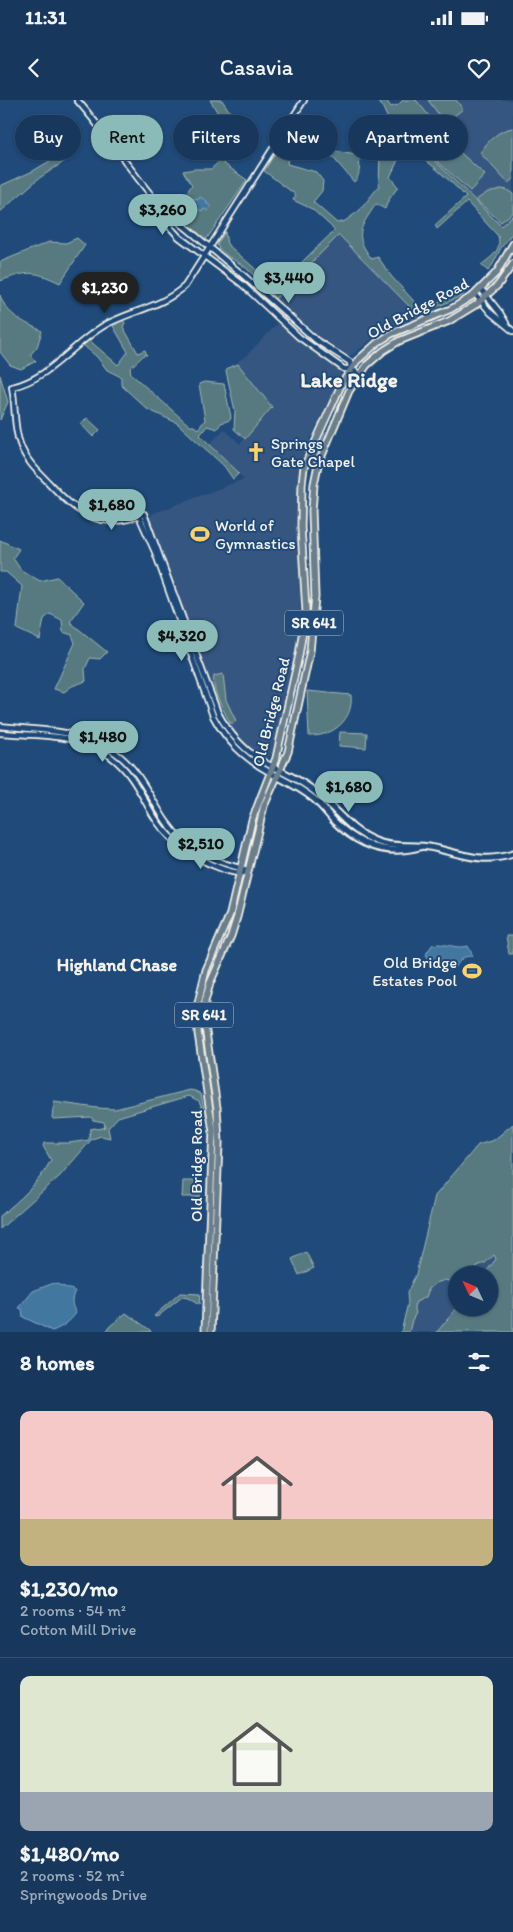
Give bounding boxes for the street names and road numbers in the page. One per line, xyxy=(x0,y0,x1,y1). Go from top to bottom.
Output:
street label: Old Bridge Road xyxy=(364,273,472,343)
road number: SR 641 xyxy=(285,610,343,636)
street label: Old Bridge Road xyxy=(248,655,294,769)
road number: SR 641 xyxy=(175,1002,233,1028)
street label: Old Bridge Road xyxy=(187,1110,206,1222)

